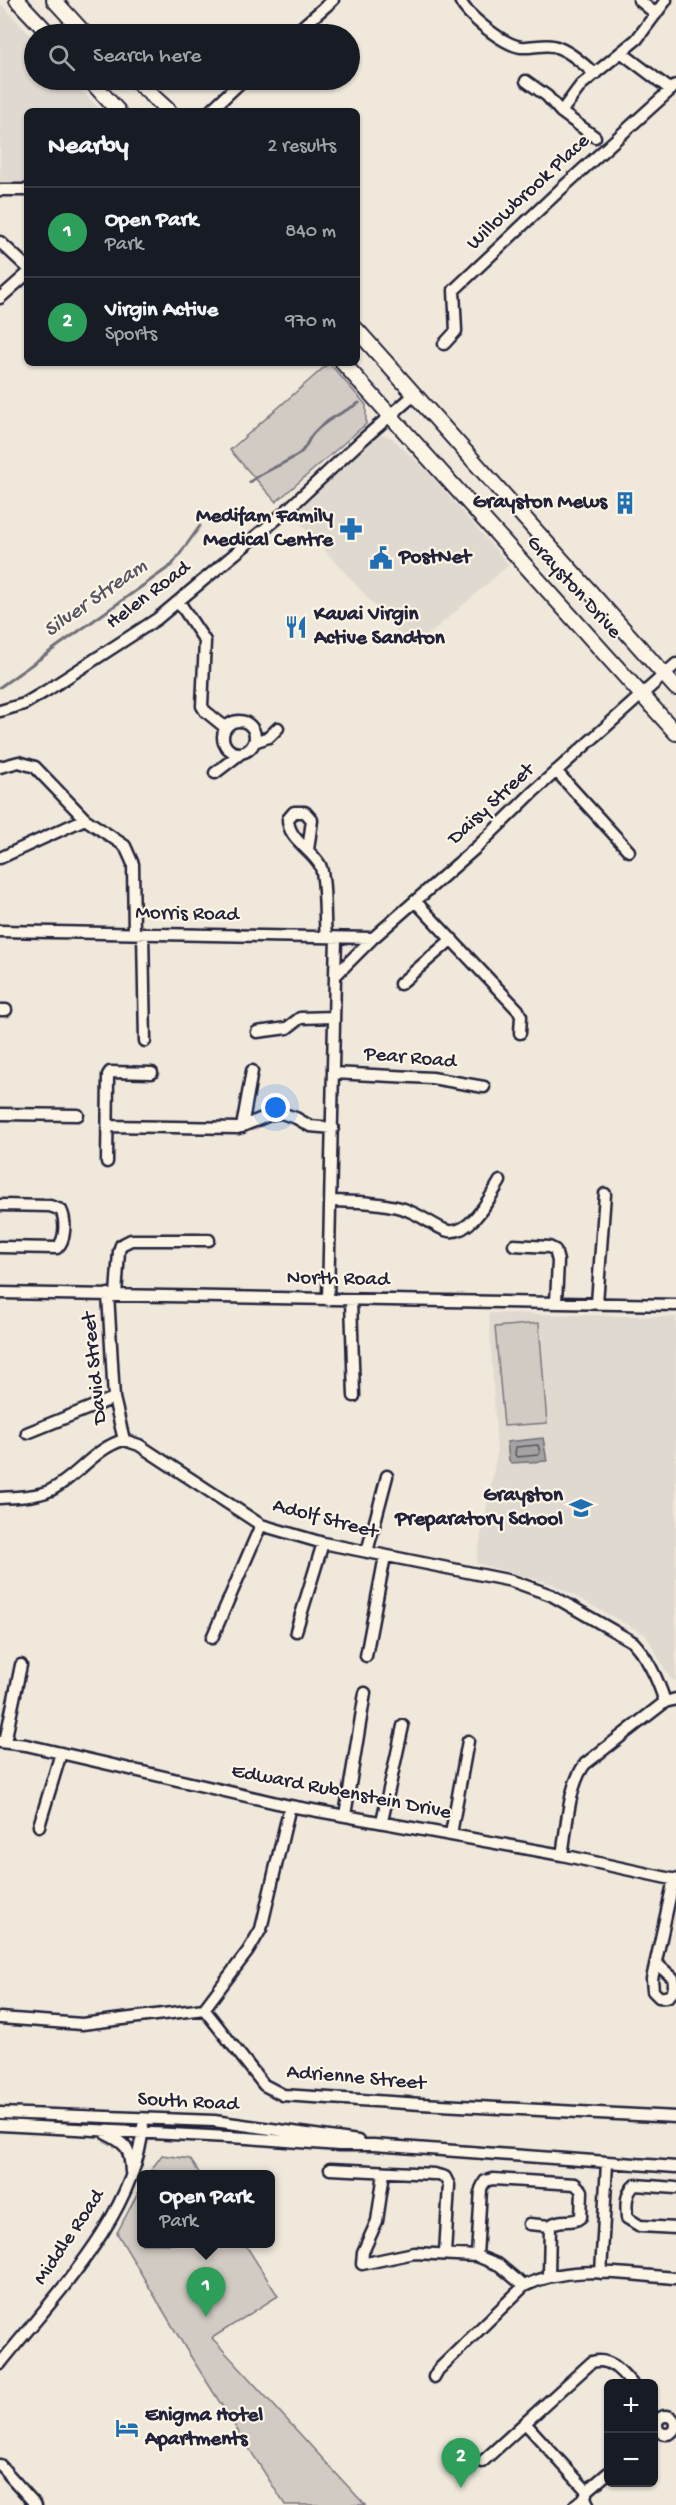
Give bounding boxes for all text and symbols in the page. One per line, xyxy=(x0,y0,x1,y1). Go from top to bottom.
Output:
search box xyxy=(24,24,360,90)
icon: search xyxy=(45,41,78,74)
text: Search here xyxy=(93,44,201,70)
street label: Willowbrook Place xyxy=(462,129,597,256)
text: Nearby xyxy=(48,132,129,163)
text: 2 results xyxy=(267,136,336,159)
text: Open Park xyxy=(105,208,198,234)
text: 1 xyxy=(63,221,72,244)
text: 840 m xyxy=(285,221,336,244)
text: Park xyxy=(105,234,143,257)
text: Virgin Active xyxy=(105,298,218,324)
text: 2 xyxy=(63,311,72,334)
text: 970 m xyxy=(285,311,336,334)
text: Sports xyxy=(105,324,157,347)
building icon: Grayston Mews xyxy=(612,490,638,516)
place label: Grayston Mews xyxy=(473,491,608,516)
place label: Medifam Family Medical Centre xyxy=(196,505,334,554)
pharmacy icon: Medifam Family Medical Centre xyxy=(338,516,364,542)
street label: Grayston Drive xyxy=(520,531,627,646)
public building icon: PostNet xyxy=(368,545,394,571)
place label: PostNet xyxy=(398,546,473,571)
water label: Silver Stream xyxy=(39,554,153,644)
street label: Helen Road xyxy=(102,555,197,636)
place label: Kauai Virgin Active Sandton xyxy=(313,603,446,652)
restaurant icon: Kauai Virgin Active Sandton xyxy=(283,614,309,640)
street label: Daisy Street xyxy=(442,757,542,853)
street label: Morris Road xyxy=(135,902,241,928)
street label: Pear Road xyxy=(362,1042,459,1076)
your location xyxy=(261,1093,290,1122)
street label: North Road xyxy=(286,1267,391,1293)
street label: David Street xyxy=(77,1308,115,1427)
place label: Grayston Preparatory School xyxy=(394,1484,564,1533)
street label: Adolf Street xyxy=(270,1494,383,1547)
school or university icon: Grayston Preparatory School xyxy=(568,1495,594,1521)
street label: Edward Rubenstein Drive xyxy=(229,1759,454,1827)
street label: Adrienne Street xyxy=(286,2060,429,2098)
street label: South Road xyxy=(137,2088,241,2118)
popup xyxy=(137,2170,275,2248)
street label: Middle Road xyxy=(29,2184,112,2291)
text: Open Park xyxy=(159,2185,253,2211)
text: Park xyxy=(159,2211,198,2234)
pin: 1 xyxy=(186,2268,226,2317)
map controls xyxy=(604,2379,658,2487)
button: + xyxy=(604,2379,658,2433)
place label: Enigma Hotel Apartments xyxy=(144,2404,263,2453)
hotel icon: Enigma Hotel Apartments xyxy=(114,2415,140,2441)
button: − xyxy=(604,2433,658,2487)
pin: 2 xyxy=(442,2438,480,2488)

